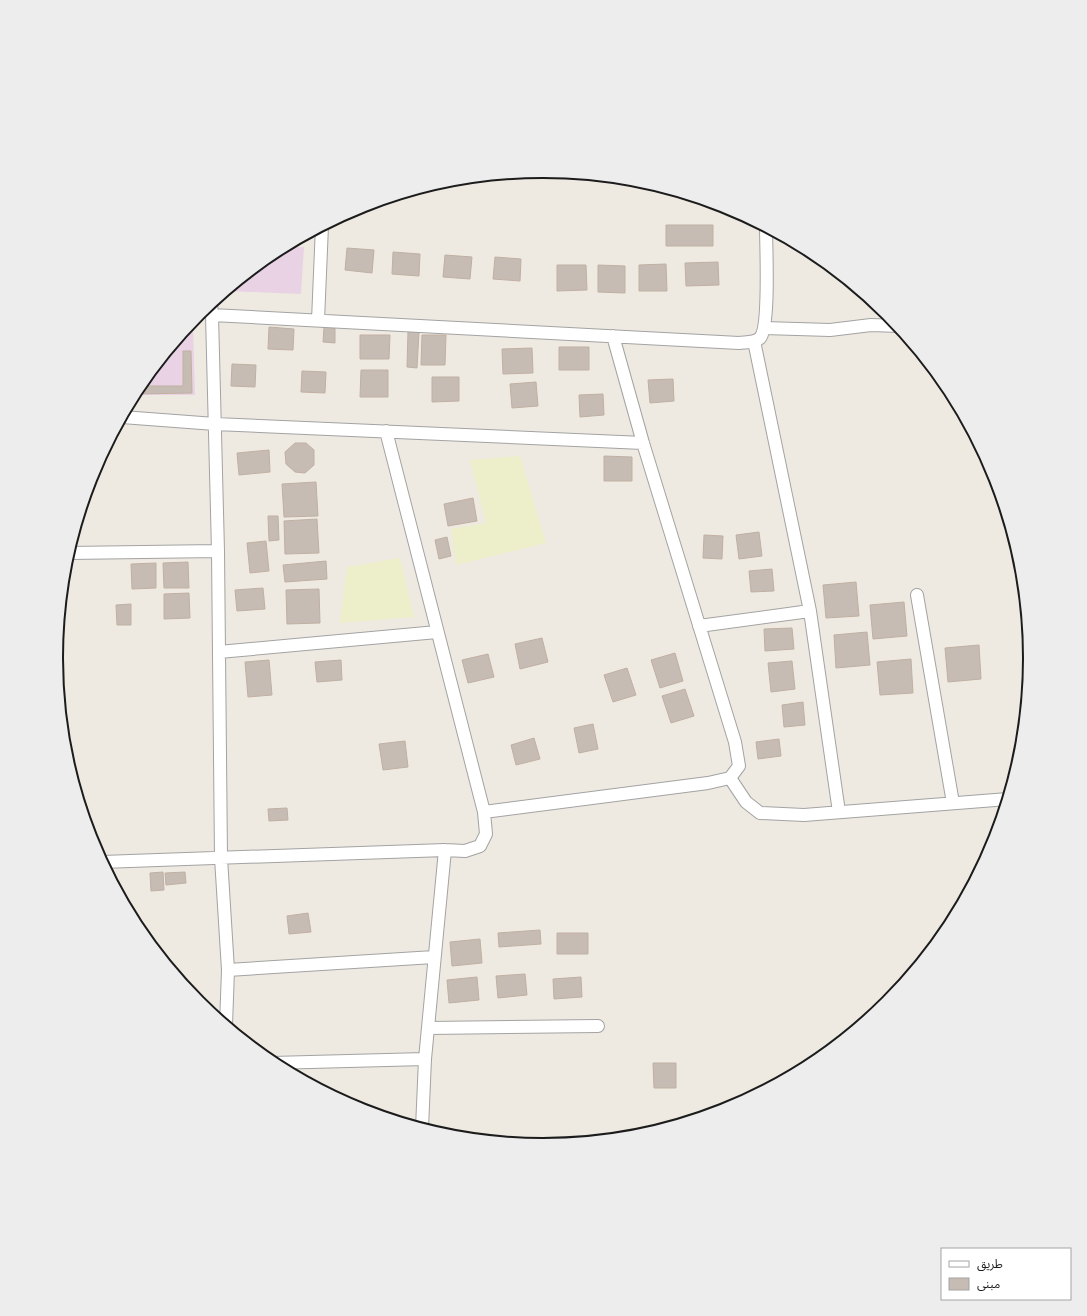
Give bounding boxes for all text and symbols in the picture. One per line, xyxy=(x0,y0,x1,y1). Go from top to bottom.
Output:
legend xyxy=(941,1248,1071,1300)
text: طريق xyxy=(977,1257,1003,1272)
text: مبنى xyxy=(977,1277,1000,1291)

